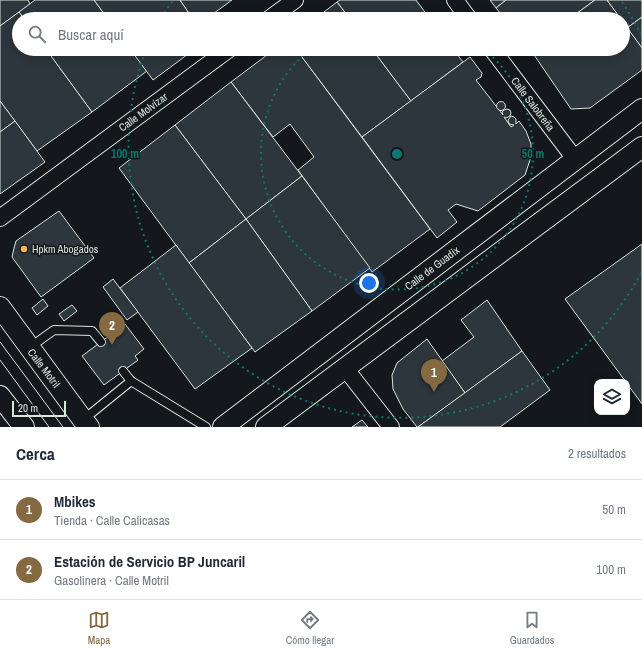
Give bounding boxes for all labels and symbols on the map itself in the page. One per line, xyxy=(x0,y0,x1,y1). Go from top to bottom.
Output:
street label: Calle Salobreña xyxy=(508,74,558,134)
street label: Calle Molvízar xyxy=(116,90,170,134)
text: 100 m xyxy=(111,146,139,162)
text: 50 m xyxy=(522,146,544,162)
centre of rings xyxy=(390,147,404,161)
place label: Hpkm Abogados xyxy=(32,242,99,256)
street label: Calle de Guadix xyxy=(402,243,462,293)
marker: Hpkm Abogados xyxy=(19,244,29,254)
your location xyxy=(359,273,379,293)
pin: 2 xyxy=(99,312,125,345)
street label: Calle Motril xyxy=(25,346,63,390)
pin: 1 xyxy=(421,359,447,392)
scale bar xyxy=(12,399,66,418)

